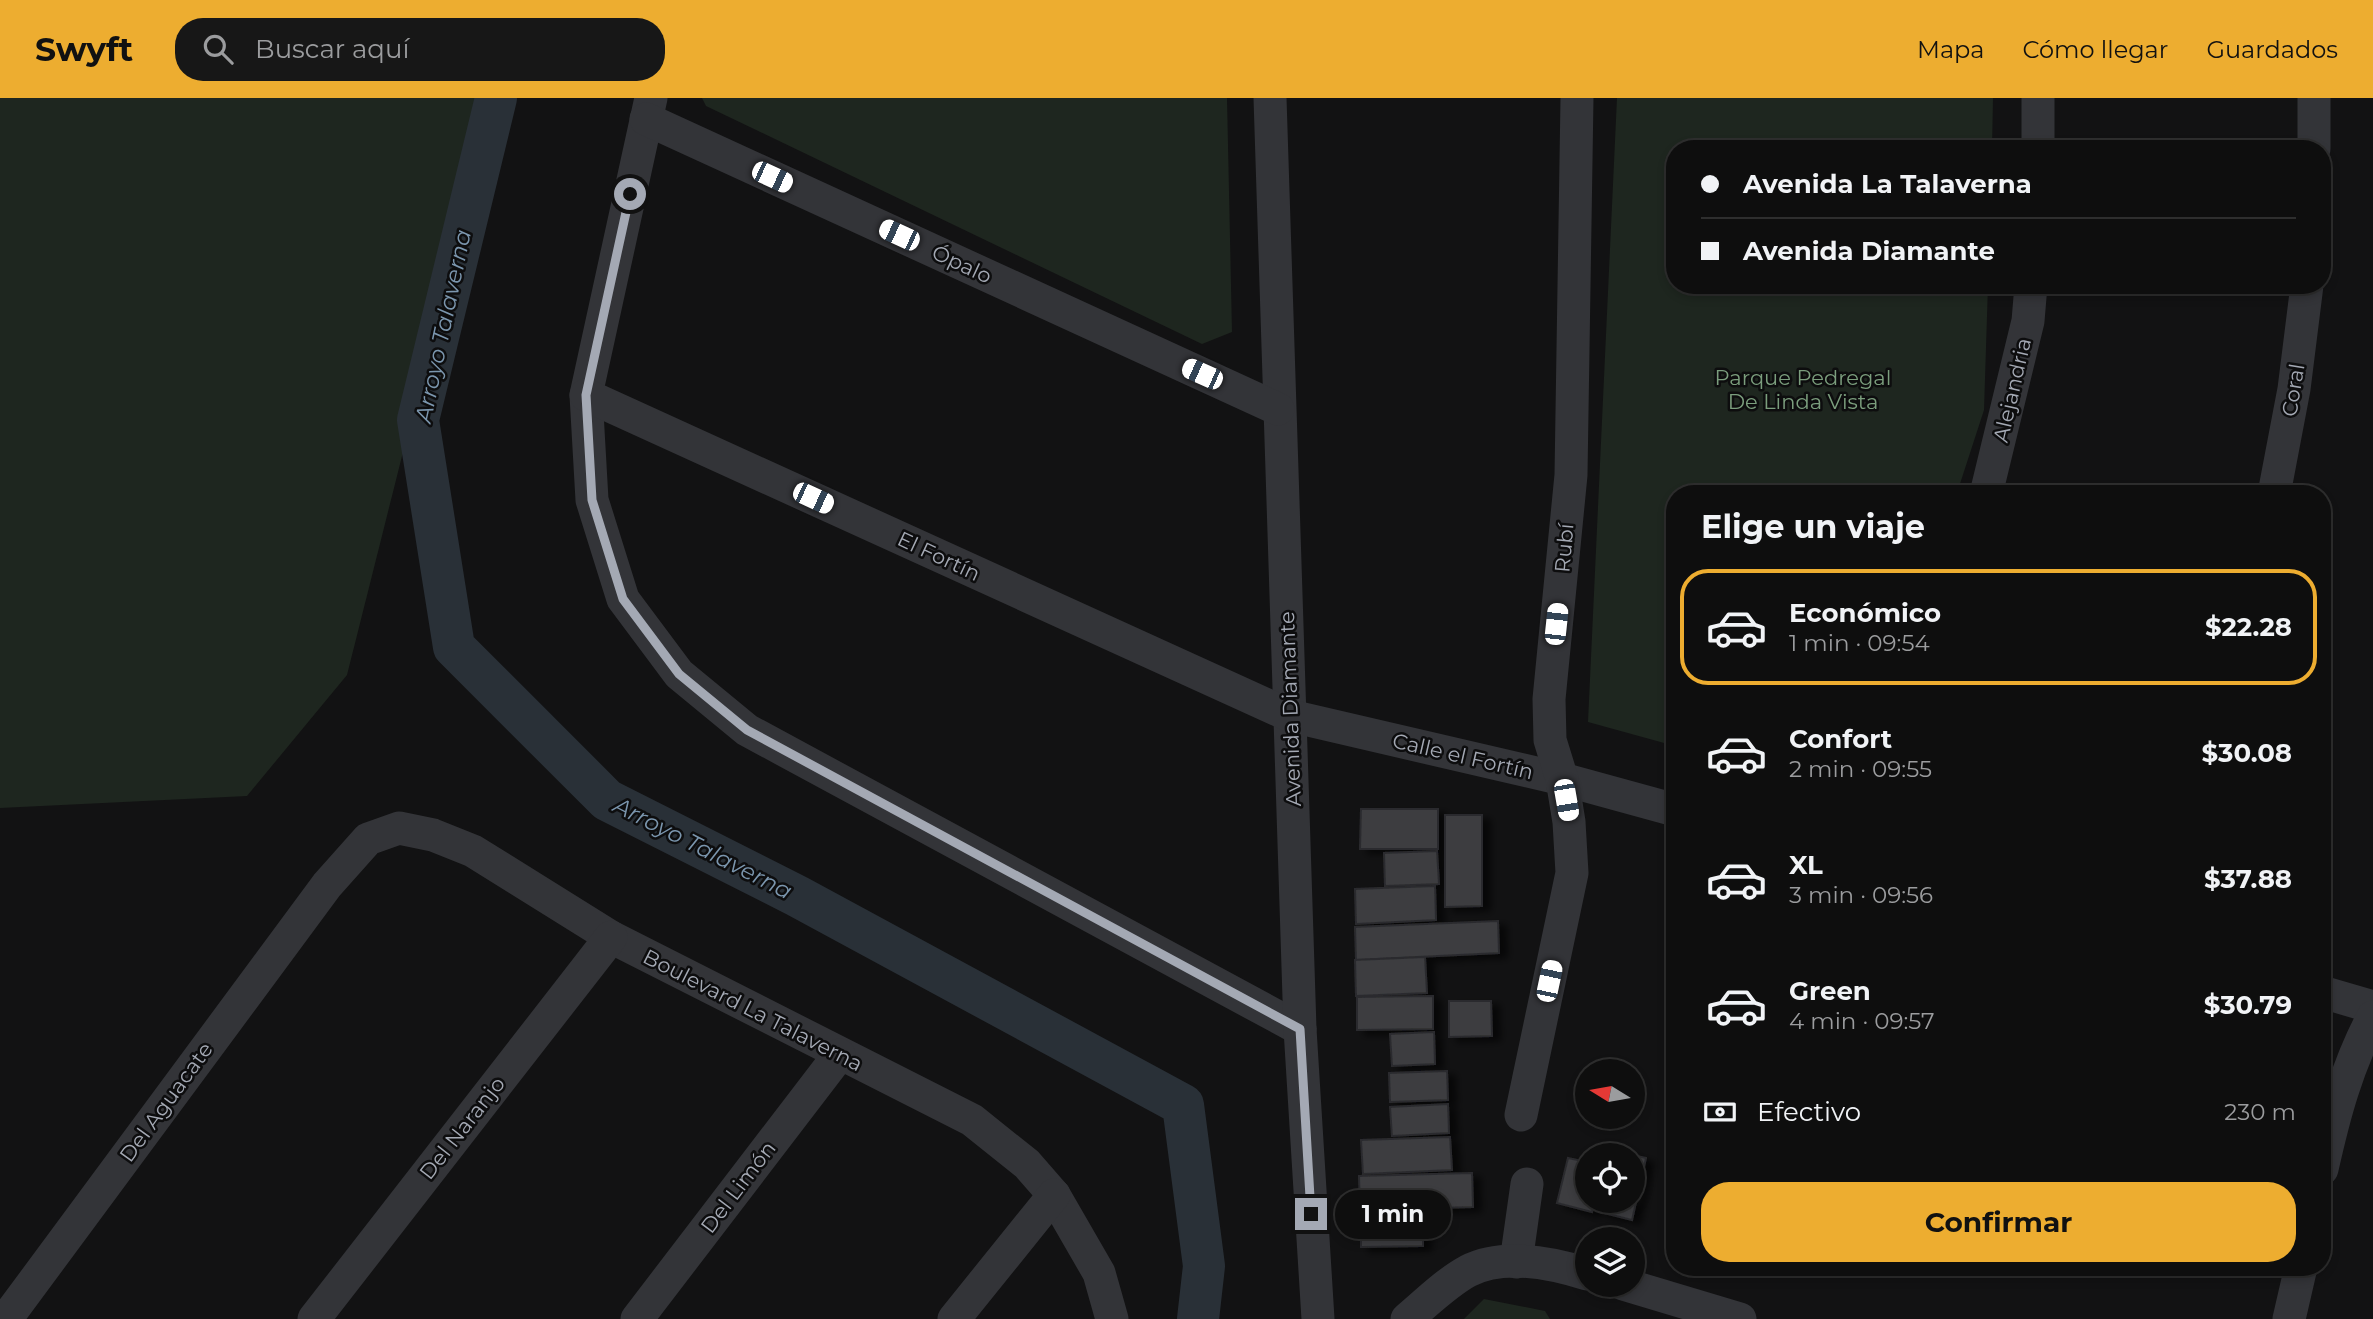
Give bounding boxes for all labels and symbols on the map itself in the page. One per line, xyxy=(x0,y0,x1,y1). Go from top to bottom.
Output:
car xyxy=(749,159,796,195)
route start xyxy=(614,178,646,210)
car xyxy=(876,217,923,253)
water label: Arroyo Talaverna xyxy=(408,227,477,427)
street label: Ópalo xyxy=(928,239,996,289)
street label: Alejandria xyxy=(1988,335,2036,445)
car xyxy=(1179,356,1226,392)
street label: Coral xyxy=(2276,362,2310,418)
park label: Parque Pedregal De Linda Vista xyxy=(1715,365,1891,414)
car xyxy=(790,480,837,516)
street label: Rubí xyxy=(1549,521,1579,574)
street label: El Fortín xyxy=(894,526,984,586)
car xyxy=(1544,602,1569,646)
street label: Avenida Diamante xyxy=(1274,611,1306,807)
street label: Calle el Fortín xyxy=(1390,728,1536,784)
car xyxy=(1553,777,1580,823)
water label: Arroyo Talaverna xyxy=(607,790,797,905)
street label: Boulevard La Talaverna xyxy=(639,944,867,1076)
car xyxy=(1535,958,1564,1004)
street label: Del Aguacate xyxy=(114,1037,218,1167)
north arrow xyxy=(1575,1059,1645,1129)
street label: Del Naranjo xyxy=(414,1072,510,1184)
street label: Del Limón xyxy=(695,1136,781,1238)
callout: 1 min xyxy=(1336,1190,1451,1238)
route end xyxy=(1295,1198,1327,1230)

